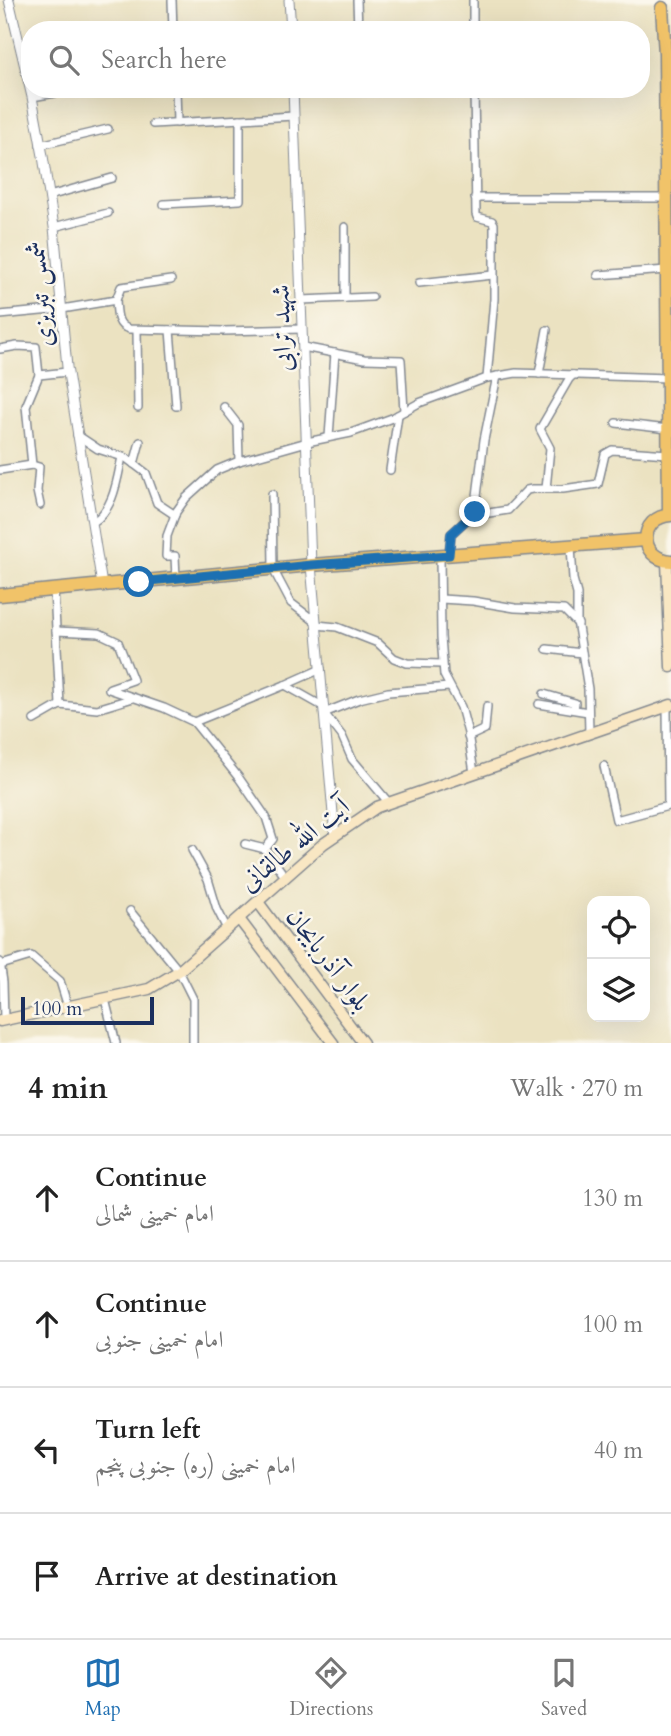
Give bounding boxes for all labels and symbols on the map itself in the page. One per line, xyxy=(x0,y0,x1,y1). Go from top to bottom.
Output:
street label: شمس تبریزی xyxy=(17,239,62,349)
street label: شهید ترابی xyxy=(262,284,302,372)
route end xyxy=(459,496,490,527)
route start xyxy=(123,566,154,597)
street label: آیت الله طالقانی xyxy=(230,785,359,900)
street label: بلوار آذربایجان xyxy=(278,900,379,1018)
scale bar xyxy=(21,994,154,1026)

